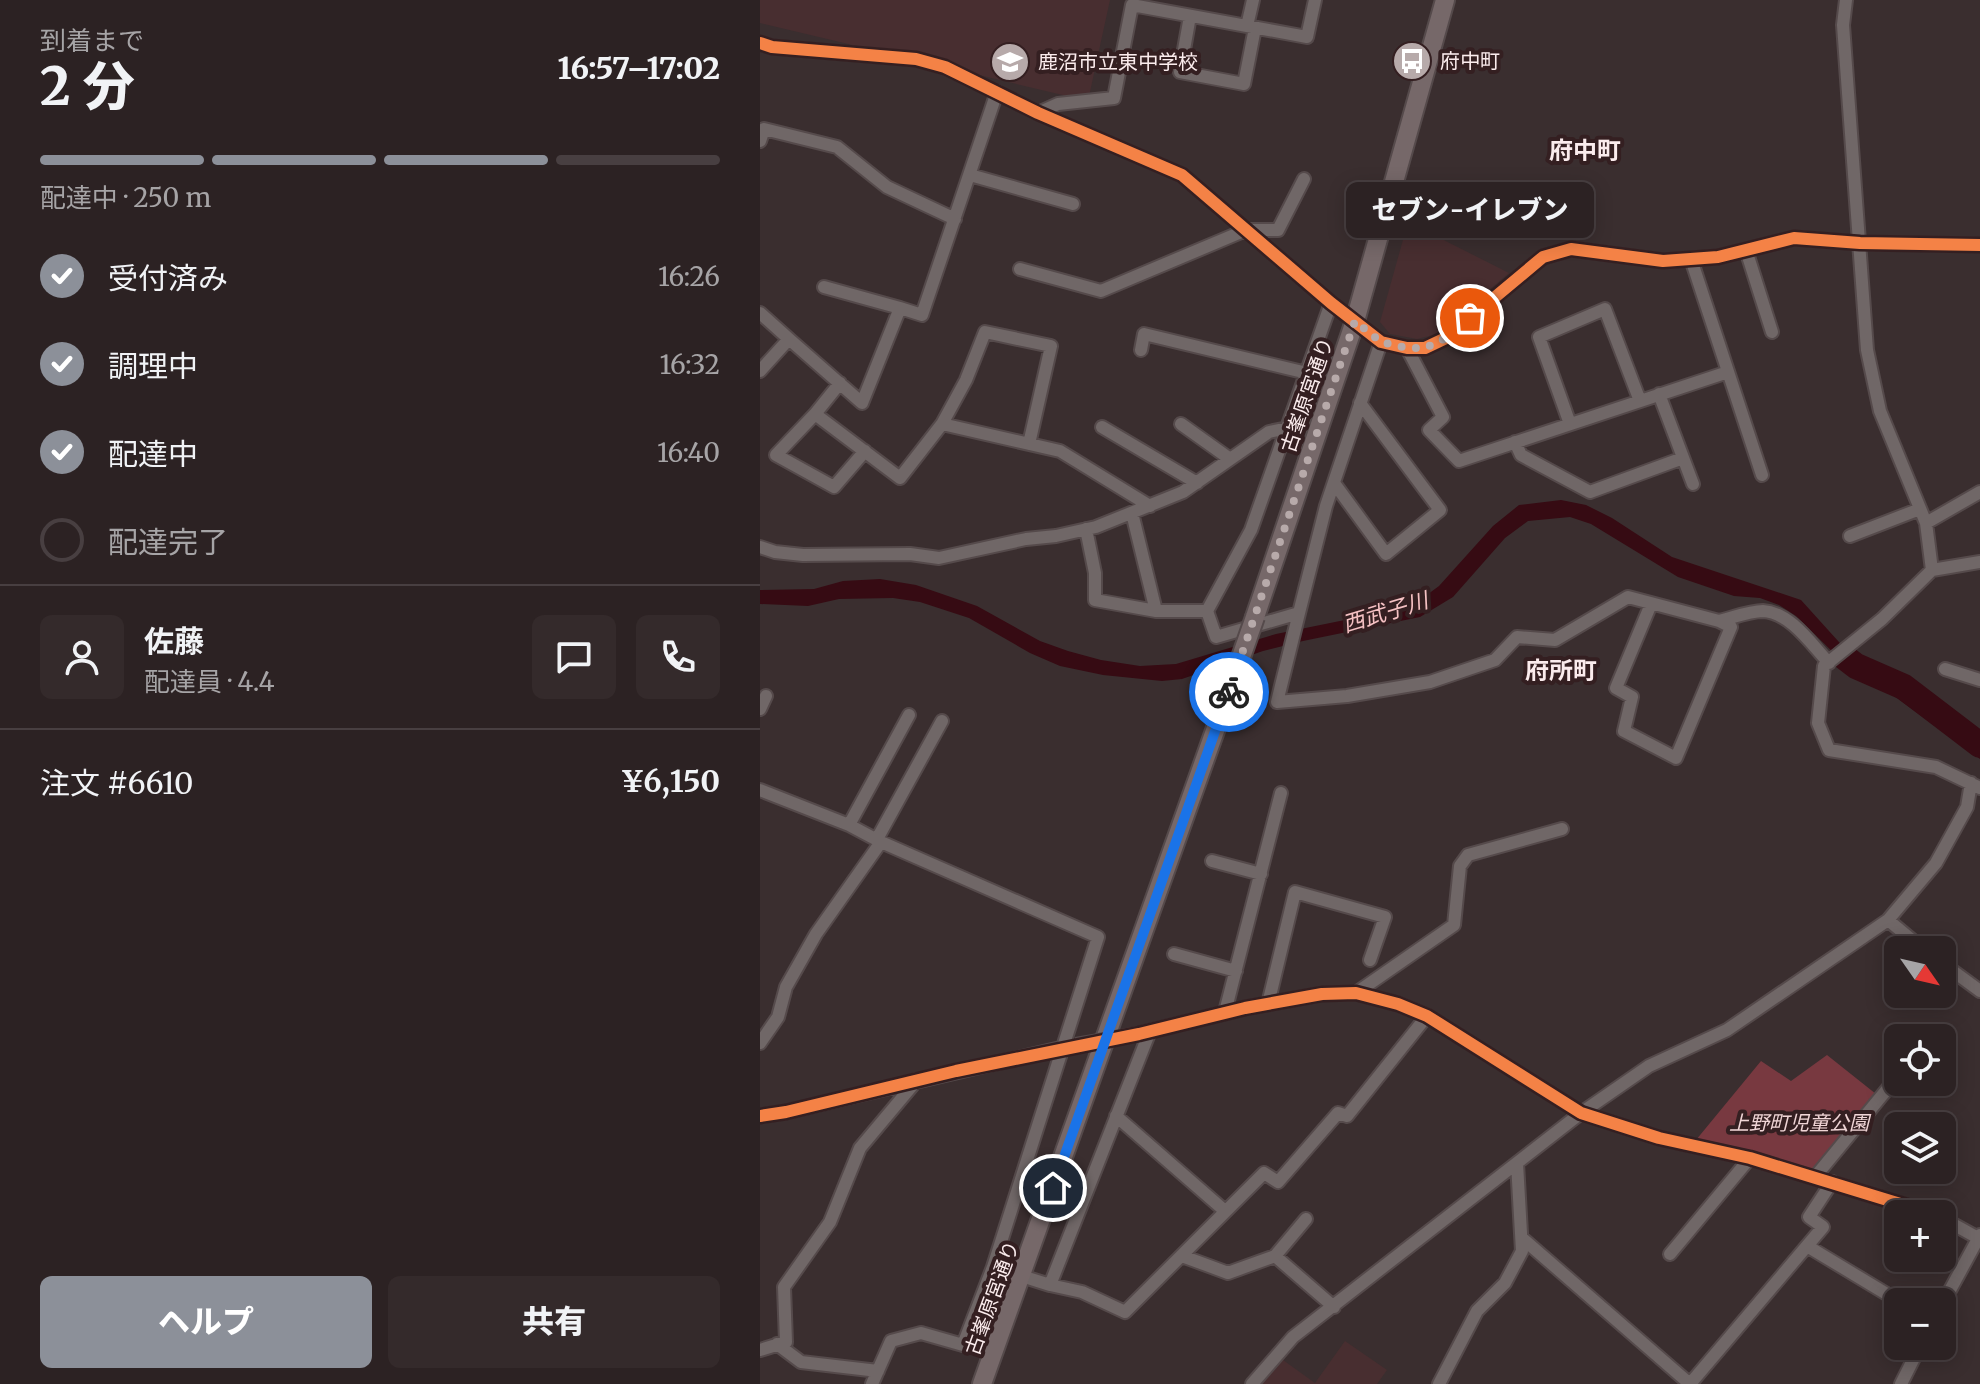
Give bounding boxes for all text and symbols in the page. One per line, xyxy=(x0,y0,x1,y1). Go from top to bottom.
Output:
text: 到着まで xyxy=(40,24,144,57)
bus stop icon: 府中町 xyxy=(1391,40,1433,82)
school or university icon: 鹿沼市立東中学校 xyxy=(989,41,1031,83)
place label: 府中町 xyxy=(1440,48,1500,73)
text: 16:57–17:02 xyxy=(558,49,720,87)
place label: 鹿沼市立東中学校 xyxy=(1038,49,1198,74)
text: 2 分 xyxy=(40,54,135,119)
district label: 府中町 xyxy=(1549,135,1621,166)
text: 配達中 · 250 m xyxy=(40,181,211,214)
callout: セブン-イレブン xyxy=(1346,182,1594,238)
text: セブン-イレブン xyxy=(1372,193,1568,226)
icon: check xyxy=(40,254,84,298)
text: 受付済み xyxy=(108,259,228,297)
text: 16:26 xyxy=(658,260,720,293)
pin xyxy=(1436,284,1504,352)
icon: bag xyxy=(1448,296,1492,340)
street label: 古峯原宮通り xyxy=(1275,334,1338,456)
icon: check xyxy=(40,342,84,386)
text: 調理中 xyxy=(108,347,198,385)
text: 16:32 xyxy=(659,348,720,381)
icon: check xyxy=(40,430,84,474)
text: 配達中 xyxy=(108,435,198,473)
text: 16:40 xyxy=(657,436,720,469)
text: 配達完了 xyxy=(108,523,228,561)
water label: 西武子川 xyxy=(1339,585,1433,638)
button: person xyxy=(40,615,124,699)
button: chat xyxy=(532,615,616,699)
button: phone xyxy=(636,615,720,699)
text: 佐藤 xyxy=(144,622,204,660)
courier xyxy=(1189,652,1269,732)
district label: 府所町 xyxy=(1525,655,1597,686)
text: 配達員 · 4.4 xyxy=(144,665,275,698)
icon: bike xyxy=(1207,670,1251,714)
text: ¥6,150 xyxy=(621,762,720,800)
text: 注文 #6610 xyxy=(40,764,193,802)
north arrow xyxy=(1884,936,1956,1008)
map controls xyxy=(1884,936,1956,1360)
button: locate xyxy=(1884,1024,1956,1096)
park label: 上野町児童公園 xyxy=(1729,1110,1872,1135)
button: layers xyxy=(1884,1112,1956,1184)
pin xyxy=(1019,1154,1087,1222)
icon: home xyxy=(1031,1166,1075,1210)
button: + xyxy=(1884,1200,1956,1272)
street label: 古峯原宮通り xyxy=(959,1237,1024,1358)
button: ヘルプ xyxy=(40,1276,372,1368)
button: 共有 xyxy=(388,1276,720,1368)
button: − xyxy=(1884,1288,1956,1360)

